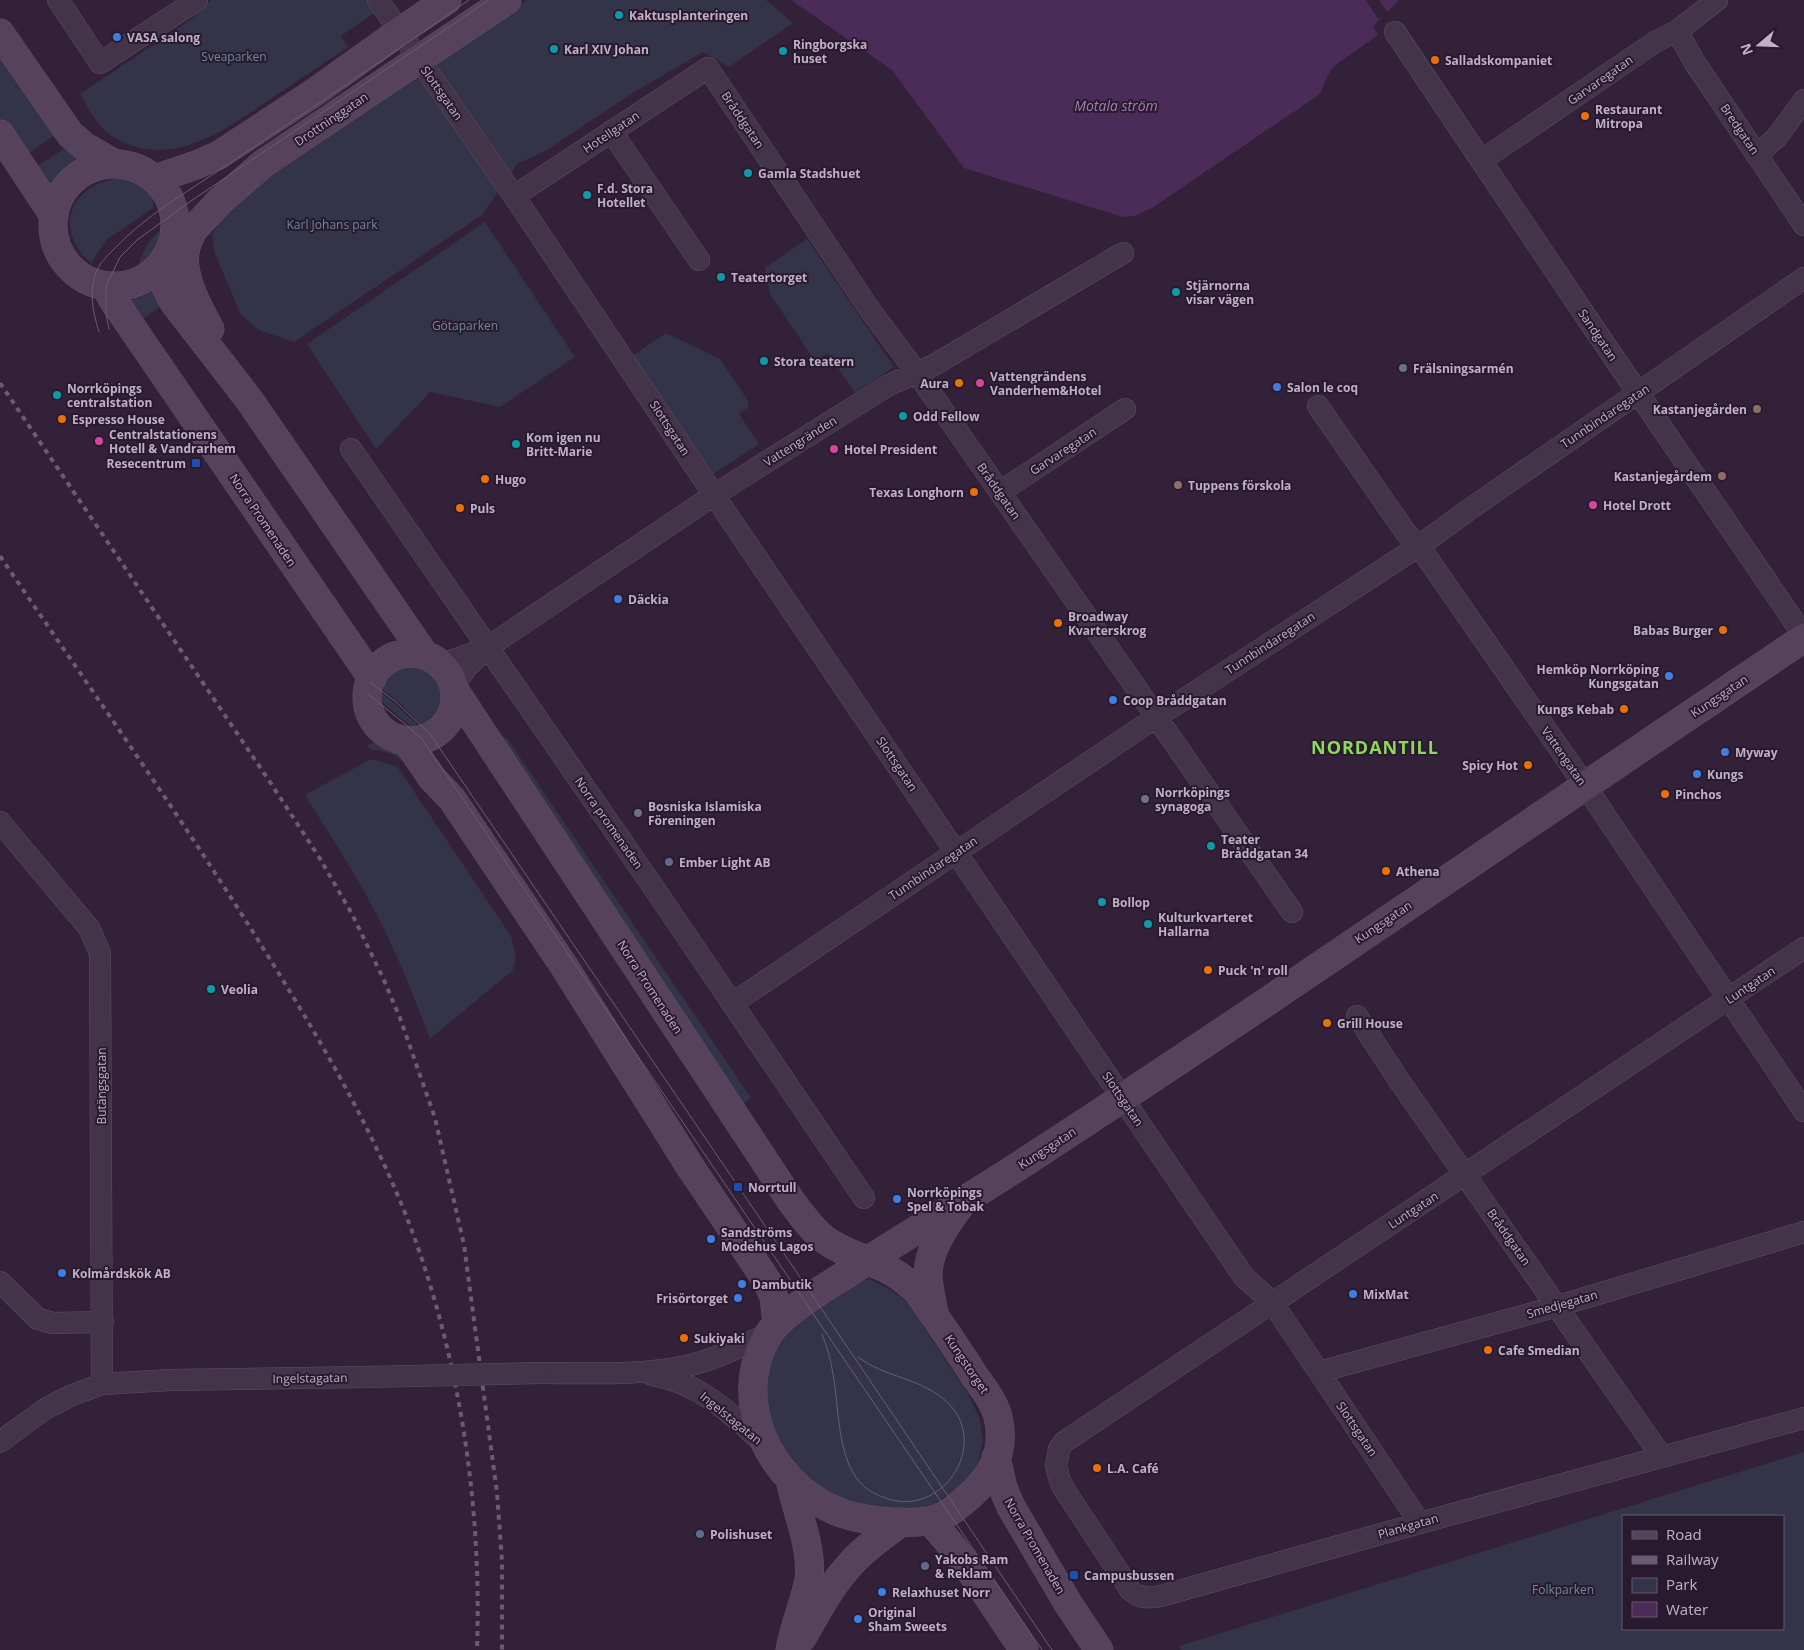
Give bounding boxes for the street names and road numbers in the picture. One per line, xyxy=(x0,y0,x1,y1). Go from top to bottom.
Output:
street label: Garvaregatan xyxy=(1564,51,1636,109)
street label: Slottsgatan xyxy=(417,62,467,124)
street label: Drottninggatan xyxy=(291,88,371,150)
street label: Bråddgatan xyxy=(718,88,768,152)
street label: Bredgatan xyxy=(1717,100,1763,158)
street label: Hotellgatan xyxy=(579,107,643,157)
street label: Sandgatan xyxy=(1574,306,1622,364)
street label: Tunnbindaregatan xyxy=(1557,380,1653,452)
street label: Slottsgatan xyxy=(646,397,694,459)
street label: Vattengränden xyxy=(760,412,840,470)
street label: Garvaregatan xyxy=(1026,423,1100,479)
street label: Bråddgatan xyxy=(973,459,1025,523)
street label: Norra Promenaden xyxy=(226,470,300,570)
street label: Tunnbindaregatan xyxy=(1222,608,1318,678)
street label: Kungsgatan xyxy=(1687,671,1751,721)
street label: Vattengatan xyxy=(1538,723,1590,789)
street label: Slottsgatan xyxy=(872,733,922,795)
street label: Norra promenaden xyxy=(571,774,647,872)
street label: Tunnbindaregatan xyxy=(885,832,981,904)
street label: Kungsgatan xyxy=(1351,897,1415,947)
street label: Norra Promenaden xyxy=(613,937,687,1037)
street label: Luntgatan xyxy=(1722,962,1778,1008)
street label: Butängsgatan xyxy=(93,1047,110,1125)
street label: Slottsgatan xyxy=(1098,1068,1148,1130)
street label: Kungsgatan xyxy=(1015,1123,1079,1173)
street label: Luntgatan xyxy=(1385,1187,1441,1233)
street label: Bråddgatan xyxy=(1483,1205,1535,1269)
street label: Smedjegatan xyxy=(1525,1286,1599,1322)
street label: Kungstorget xyxy=(941,1331,993,1397)
street label: Ingelstagatan xyxy=(272,1369,348,1387)
street label: Ingelstagatan xyxy=(696,1388,766,1448)
street label: Slottsgatan xyxy=(1332,1398,1382,1460)
street label: Norra Promenaden xyxy=(1001,1495,1069,1597)
street label: Plankgatan xyxy=(1376,1509,1440,1543)

